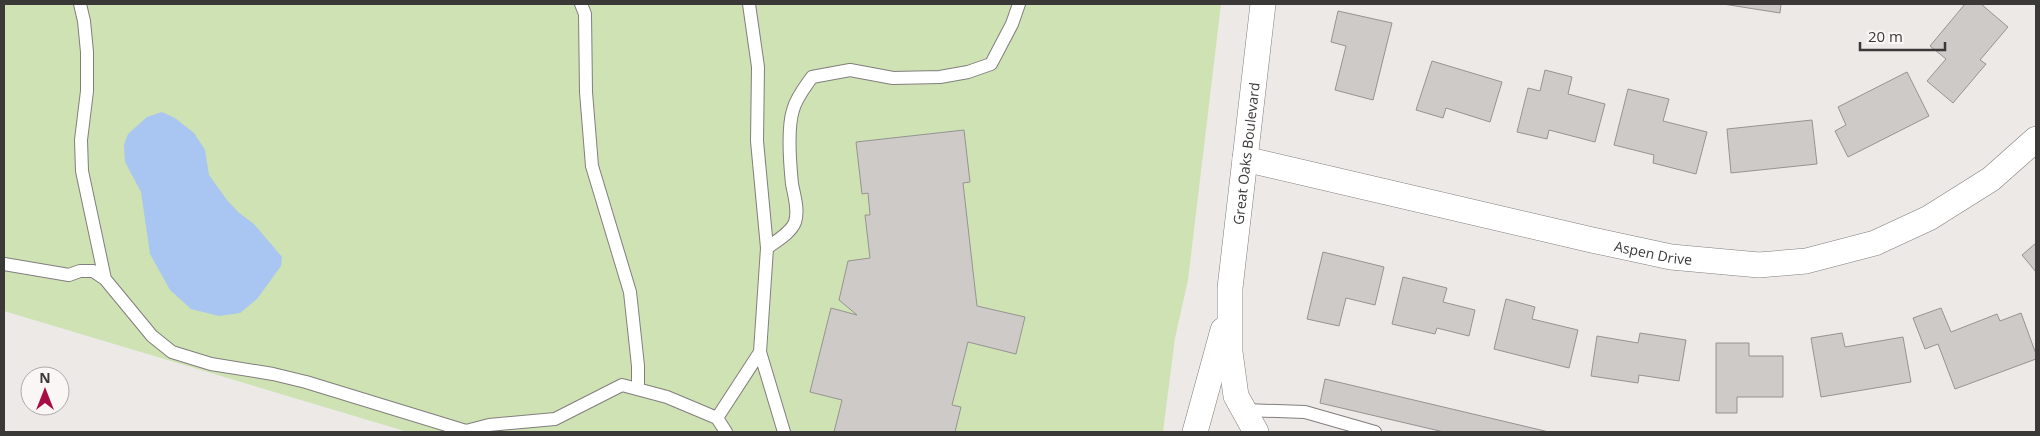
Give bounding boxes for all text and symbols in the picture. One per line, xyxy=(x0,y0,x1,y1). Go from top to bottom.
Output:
scale bar xyxy=(1860,20,1945,52)
text: 20 m xyxy=(1868,26,1903,46)
street label: Great Oaks Boulevard xyxy=(1228,81,1263,226)
street label: Aspen Drive xyxy=(1613,236,1693,268)
north arrow xyxy=(20,366,70,416)
text: N xyxy=(39,368,51,387)

